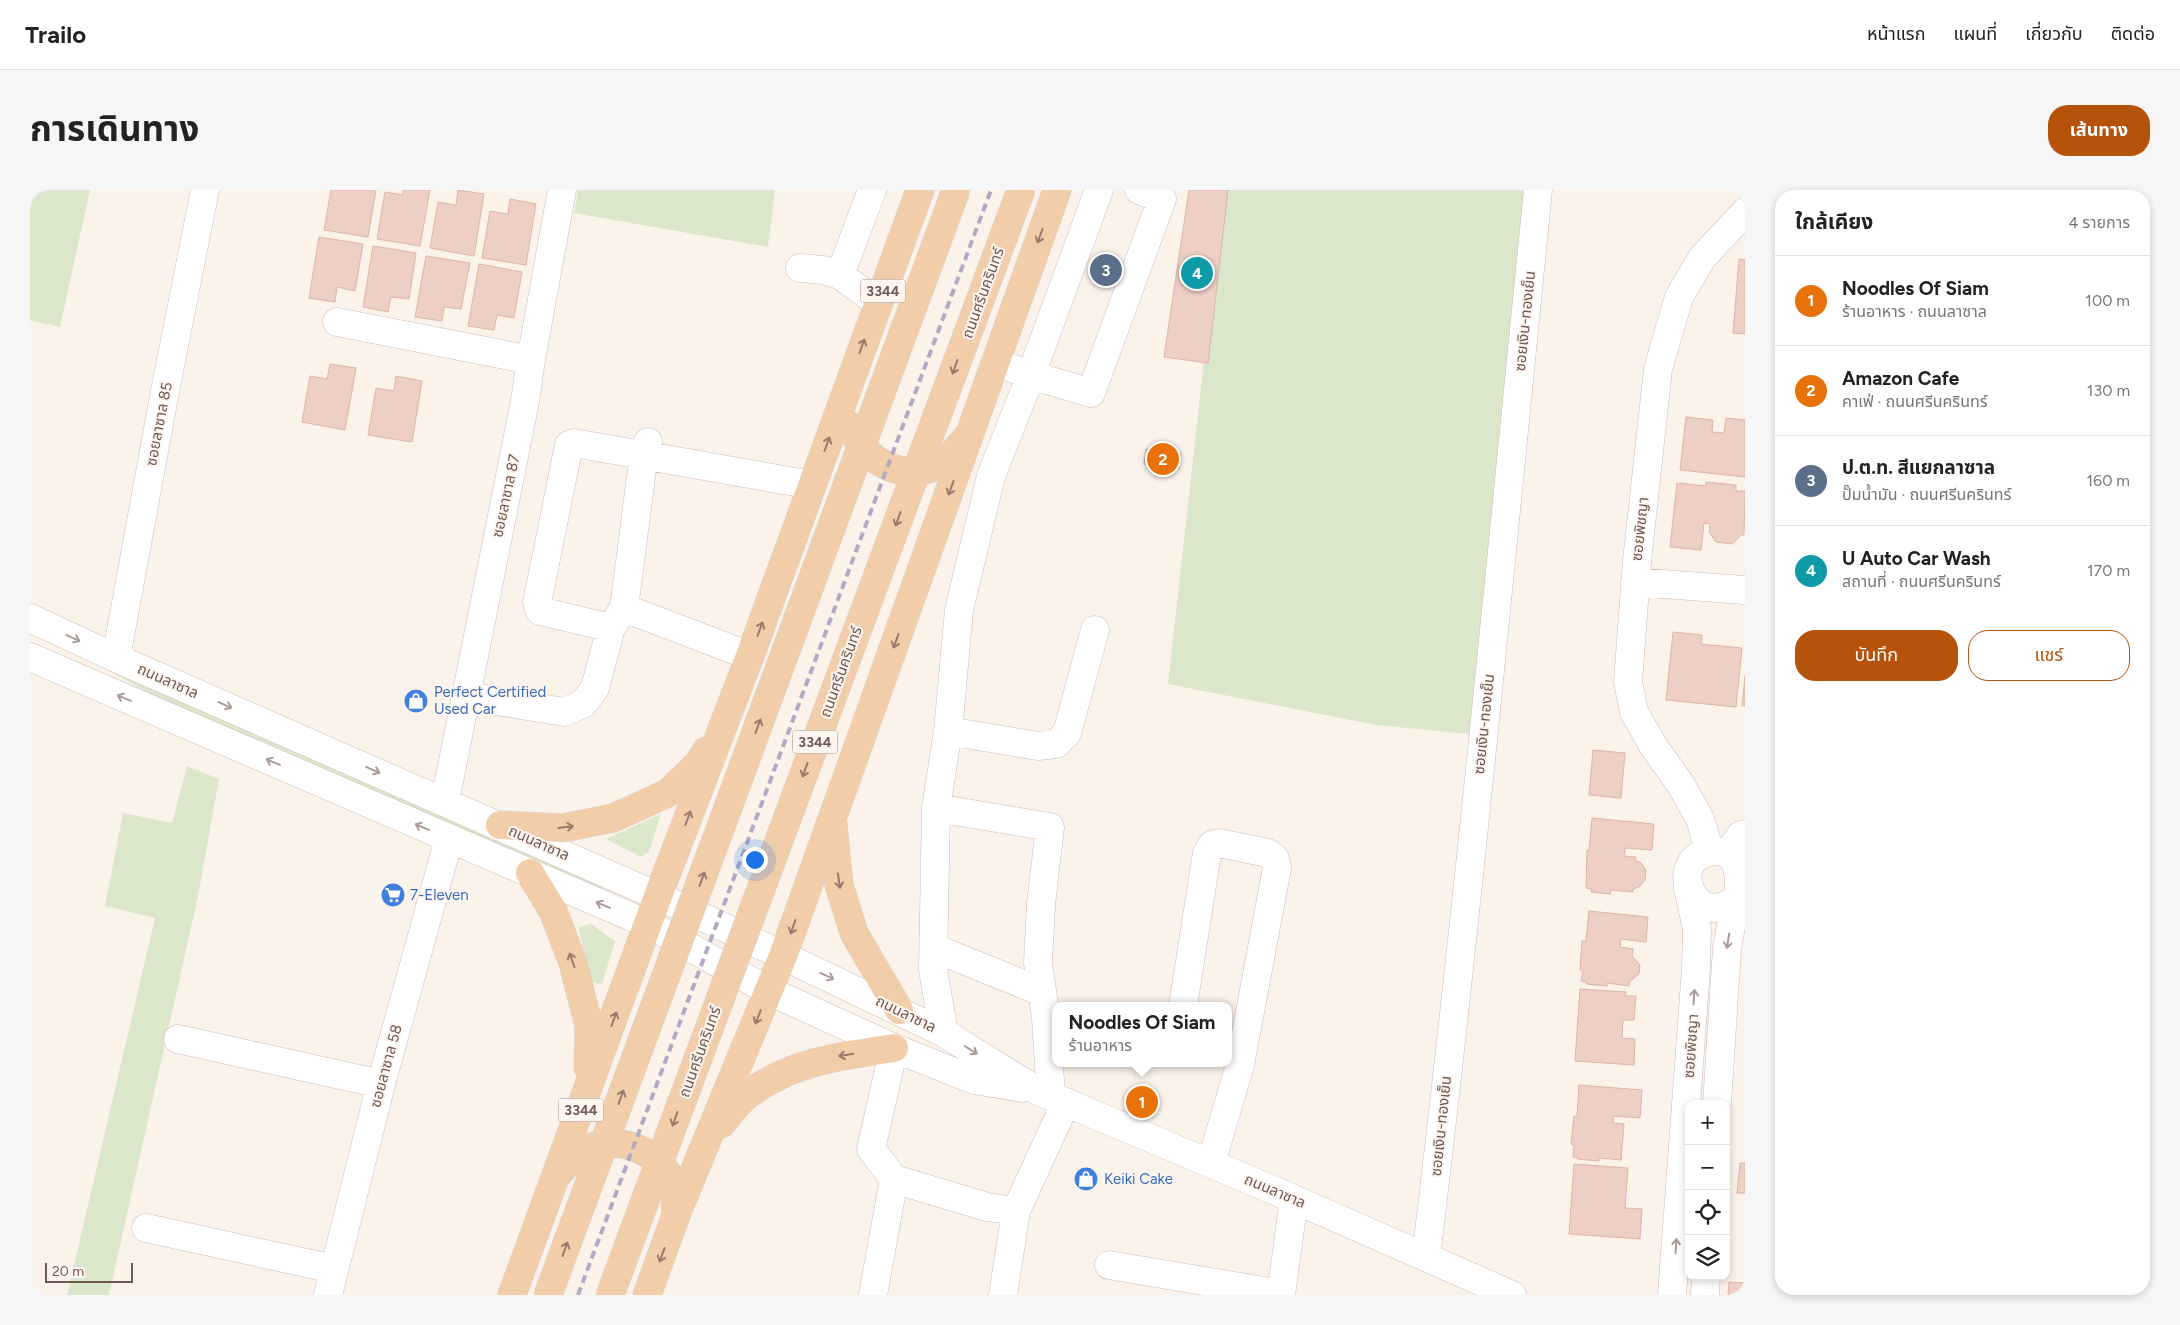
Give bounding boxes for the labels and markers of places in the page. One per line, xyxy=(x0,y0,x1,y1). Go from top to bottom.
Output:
pin: 3 xyxy=(1090,251,1122,289)
pin: 4 xyxy=(1181,254,1213,292)
pin: 2 xyxy=(1147,440,1179,478)
place label: Perfect Certified Used Car xyxy=(434,683,546,718)
shop icon: Perfect Certified Used Car xyxy=(403,688,429,714)
supermarket icon: 7-Eleven xyxy=(380,882,406,908)
place label: 7-Eleven xyxy=(410,886,469,904)
pin: 1 xyxy=(1126,1083,1158,1121)
shop icon: Keiki Cake xyxy=(1073,1166,1099,1192)
place label: Keiki Cake xyxy=(1104,1170,1173,1188)

